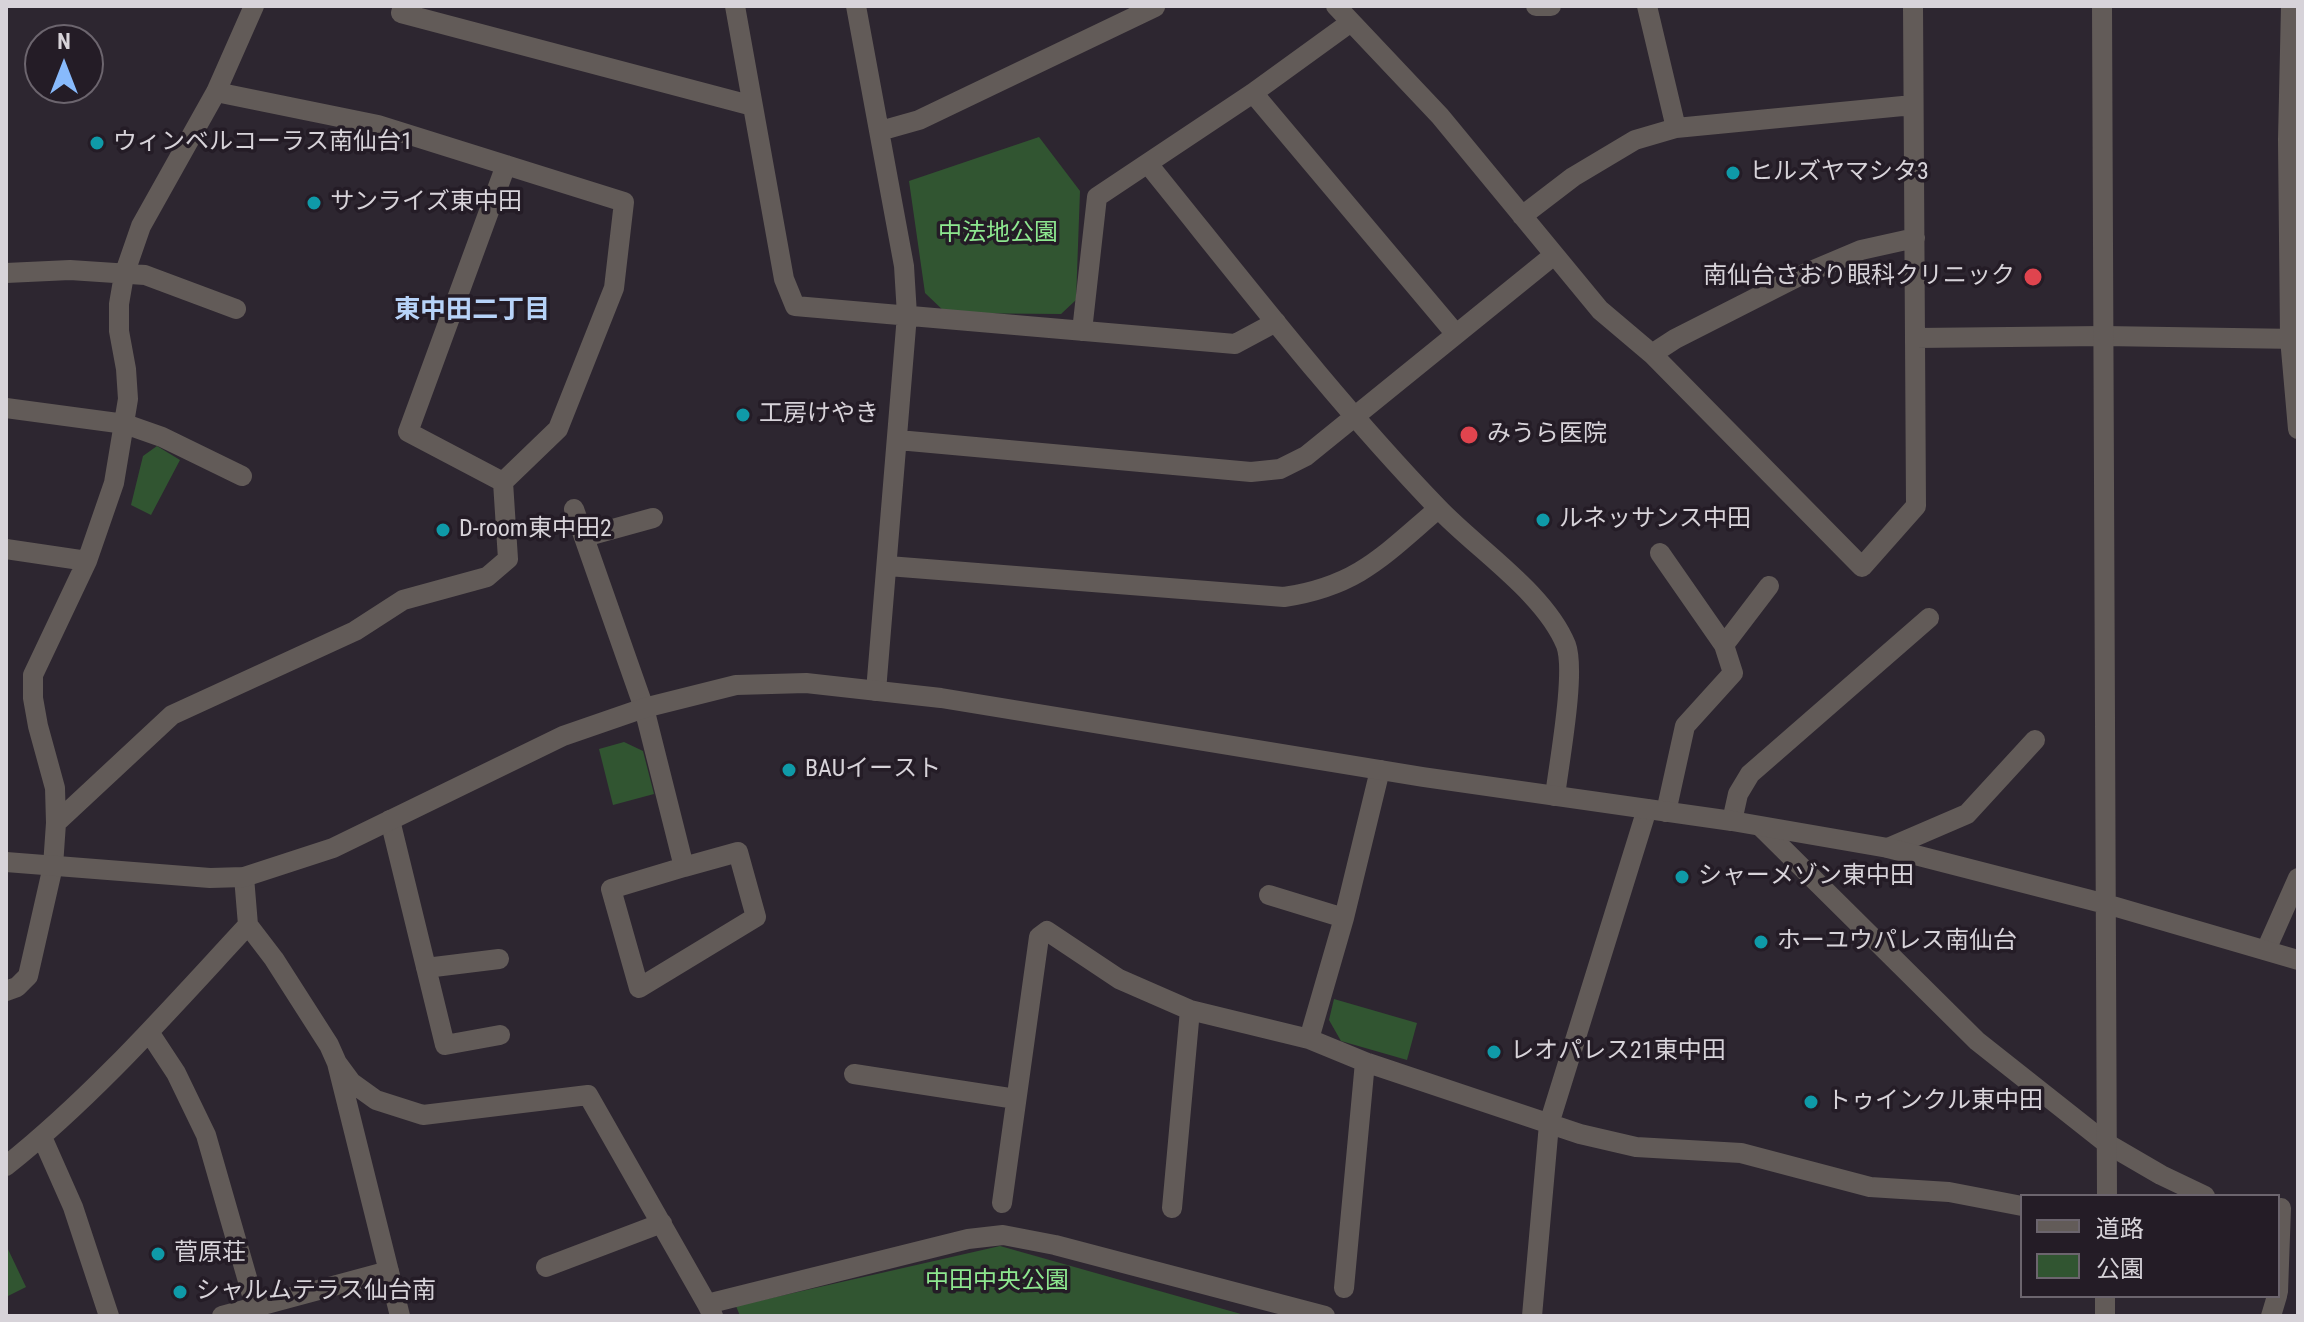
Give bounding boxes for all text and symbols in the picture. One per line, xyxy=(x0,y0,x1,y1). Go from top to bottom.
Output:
north arrow xyxy=(24,24,104,104)
text: N xyxy=(57,29,71,54)
place label: ウィンベルコーラス南仙台1 xyxy=(113,129,413,157)
marker: ウィンベルコーラス南仙台1 xyxy=(88,134,106,152)
place label: ヒルズヤマシタ3 xyxy=(1749,159,1929,187)
marker: ヒルズヤマシタ3 xyxy=(1724,164,1742,182)
place label: サンライズ東中田 xyxy=(330,189,522,217)
marker: サンライズ東中田 xyxy=(305,194,323,212)
park label: 中法地公園 xyxy=(938,220,1058,248)
place label: 南仙台さおり眼科クリニック xyxy=(1703,263,2015,291)
marker: 南仙台さおり眼科クリニック xyxy=(2022,266,2044,288)
district label: 東中田二丁目 xyxy=(394,295,550,327)
place label: 工房けやき xyxy=(759,401,879,429)
marker: 工房けやき xyxy=(734,406,752,424)
place label: みうら医院 xyxy=(1487,421,1607,449)
marker: みうら医院 xyxy=(1458,424,1480,446)
place label: ルネッサンス中田 xyxy=(1559,506,1751,534)
marker: ルネッサンス中田 xyxy=(1534,511,1552,529)
place label: D-room東中田2 xyxy=(459,516,612,544)
marker: D-room東中田2 xyxy=(434,521,452,539)
place label: BAUイースト xyxy=(805,756,941,784)
marker: BAUイースト xyxy=(780,761,798,779)
place label: シャーメゾン東中田 xyxy=(1698,863,1914,891)
marker: シャーメゾン東中田 xyxy=(1673,868,1691,886)
place label: ホーユウパレス南仙台 xyxy=(1777,928,2017,956)
marker: ホーユウパレス南仙台 xyxy=(1752,933,1770,951)
place label: レオパレス21東中田 xyxy=(1510,1038,1726,1066)
marker: レオパレス21東中田 xyxy=(1485,1043,1503,1061)
place label: トゥインクル東中田 xyxy=(1827,1088,2043,1116)
marker: トゥインクル東中田 xyxy=(1802,1093,1820,1111)
legend xyxy=(2020,1194,2280,1298)
text: 道路 xyxy=(2096,1215,2144,1243)
place label: 菅原荘 xyxy=(174,1240,246,1268)
marker: 菅原荘 xyxy=(149,1245,167,1263)
text: 公園 xyxy=(2096,1255,2144,1283)
park label: 中田中央公園 xyxy=(925,1268,1069,1296)
place label: シャルムテラス仙台南 xyxy=(196,1278,436,1306)
marker: シャルムテラス仙台南 xyxy=(171,1283,189,1301)

